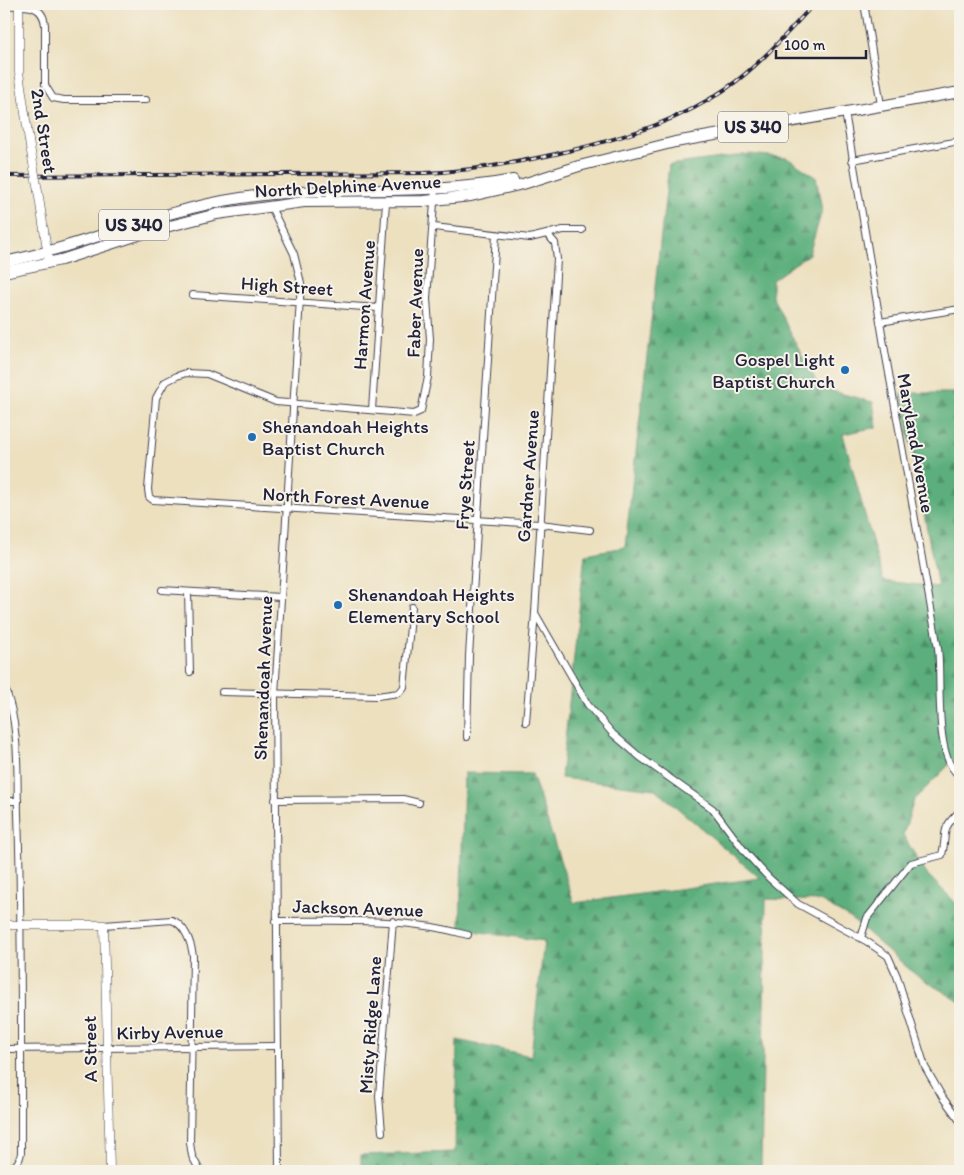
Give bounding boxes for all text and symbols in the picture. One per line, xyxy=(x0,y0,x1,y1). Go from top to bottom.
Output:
scale bar xyxy=(776,28,866,60)
text: 100 m xyxy=(784,36,826,54)
street label: 2nd Street xyxy=(26,87,62,175)
road number: US 340 xyxy=(718,111,788,142)
street label: North Delphine Avenue xyxy=(254,170,442,202)
road number: US 340 xyxy=(99,210,169,240)
street label: Harmon Avenue xyxy=(348,239,380,371)
street label: Faber Avenue xyxy=(402,248,428,358)
street label: High Street xyxy=(240,271,334,301)
place label: Gospel Light Baptist Church xyxy=(712,348,835,393)
marker: Gospel Light Baptist Church xyxy=(839,364,851,376)
street label: Maryland Avenue xyxy=(892,371,940,515)
street label: Gardner Avenue xyxy=(512,409,544,543)
place label: Shenandoah Heights Baptist Church xyxy=(262,415,429,460)
marker: Shenandoah Heights Baptist Church xyxy=(246,431,258,443)
street label: Frye Street xyxy=(450,439,480,531)
street label: North Forest Avenue xyxy=(262,482,430,514)
place label: Shenandoah Heights Elementary School xyxy=(348,583,515,628)
street label: Shenandoah Avenue xyxy=(249,595,277,761)
marker: Shenandoah Heights Elementary School xyxy=(332,599,344,611)
street label: Jackson Avenue xyxy=(292,894,424,922)
street label: Misty Ridge Lane xyxy=(354,955,386,1095)
street label: A Street xyxy=(78,1015,102,1083)
street label: Kirby Avenue xyxy=(116,1020,224,1044)

